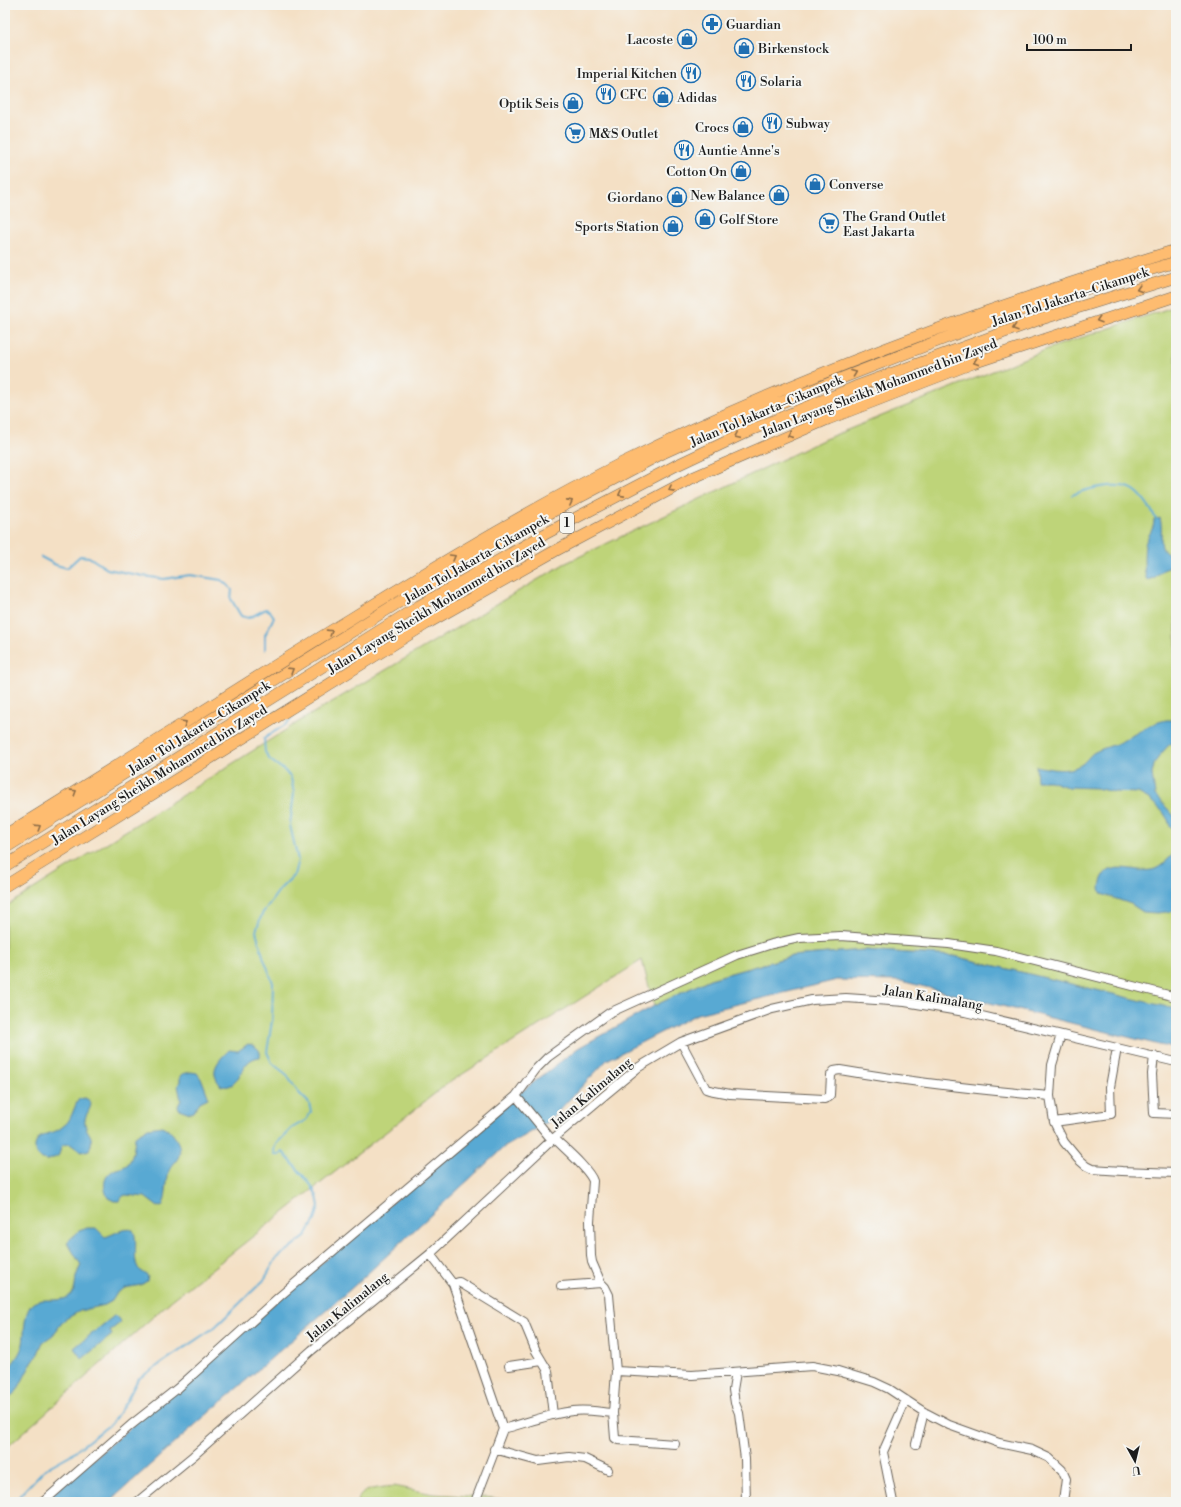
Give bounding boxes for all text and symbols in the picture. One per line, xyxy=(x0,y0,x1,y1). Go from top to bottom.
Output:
pharmacy icon: Guardian xyxy=(701,13,723,35)
place label: Guardian xyxy=(726,17,781,33)
scale bar xyxy=(1027,26,1131,52)
shop icon: Lacoste xyxy=(676,28,698,50)
place label: Lacoste xyxy=(627,32,673,48)
text: 100 m xyxy=(1033,33,1067,48)
shop icon: Birkenstock xyxy=(733,37,755,59)
place label: Birkenstock xyxy=(757,41,830,57)
restaurant icon: Imperial Kitchen xyxy=(680,62,702,84)
place label: Imperial Kitchen xyxy=(577,66,677,82)
restaurant icon: Solaria xyxy=(735,70,757,92)
place label: Solaria xyxy=(760,74,802,90)
restaurant icon: CFC xyxy=(595,83,617,105)
shop icon: Adidas xyxy=(652,86,674,108)
place label: CFC xyxy=(620,87,646,103)
place label: Adidas xyxy=(676,90,717,106)
shop icon: Optik Seis xyxy=(562,92,584,114)
place label: Optik Seis xyxy=(499,96,559,112)
restaurant icon: Subway xyxy=(761,112,783,134)
shop icon: Crocs xyxy=(732,116,754,138)
place label: Subway xyxy=(786,116,831,132)
place label: Crocs xyxy=(695,120,729,136)
supermarket icon: M&S Outlet xyxy=(564,122,586,144)
place label: M&S Outlet xyxy=(589,126,659,142)
restaurant icon: Auntie Anne's xyxy=(673,139,695,161)
place label: Auntie Anne's xyxy=(697,143,780,159)
shop icon: Cotton On xyxy=(730,160,752,182)
place label: Cotton On xyxy=(666,164,727,180)
shop icon: Converse xyxy=(804,173,826,195)
place label: Converse xyxy=(829,177,884,193)
shop icon: New Balance xyxy=(768,184,790,206)
shop icon: Giordano xyxy=(666,186,688,208)
place label: New Balance xyxy=(690,188,765,204)
place label: Giordano xyxy=(607,190,663,206)
shop icon: Golf Store xyxy=(694,208,716,230)
place label: The Grand Outlet East Jakarta xyxy=(843,209,946,240)
place label: Golf Store xyxy=(719,212,779,228)
supermarket icon: The Grand Outlet East Jakarta xyxy=(818,212,840,234)
shop icon: Sports Station xyxy=(662,215,684,237)
place label: Sports Station xyxy=(575,219,659,235)
street label: Jalan Tol Jakarta–Cikampek xyxy=(989,264,1152,330)
one-way arrow xyxy=(1135,284,1142,292)
one-way arrow xyxy=(1095,316,1102,324)
one-way arrow xyxy=(1011,324,1018,332)
street label: Jalan Layang Sheikh Mohammed bin Zayed xyxy=(758,335,1000,441)
one-way arrow xyxy=(972,357,979,366)
one-way arrow xyxy=(851,369,858,377)
street label: Jalan Tol Jakarta–Cikampek xyxy=(687,371,846,451)
one-way arrow xyxy=(734,431,742,439)
one-way arrow xyxy=(786,431,793,439)
one-way arrow xyxy=(668,484,676,492)
one-way arrow xyxy=(618,489,625,497)
one-way arrow xyxy=(566,499,574,507)
street label: Jalan Tol Jakarta–Cikampek xyxy=(401,510,553,607)
road number: 1 xyxy=(560,513,574,533)
street label: Jalan Layang Sheikh Mohammed bin Zayed xyxy=(324,534,549,678)
one-way arrow xyxy=(449,555,456,562)
one-way arrow xyxy=(326,629,333,636)
one-way arrow xyxy=(287,667,294,674)
street label: Jalan Tol Jakarta–Cikampek xyxy=(125,677,274,779)
street label: Jalan Layang Sheikh Mohammed bin Zayed xyxy=(48,701,271,849)
one-way arrow xyxy=(180,720,187,728)
one-way arrow xyxy=(70,789,77,797)
one-way arrow xyxy=(34,825,41,832)
street label: Jalan Kalimalang xyxy=(881,982,984,1014)
street label: Jalan Kalimalang xyxy=(547,1054,635,1132)
street label: Jalan Kalimalang xyxy=(303,1269,392,1345)
north arrow xyxy=(1115,1441,1155,1481)
text: U xyxy=(1131,1462,1141,1478)

